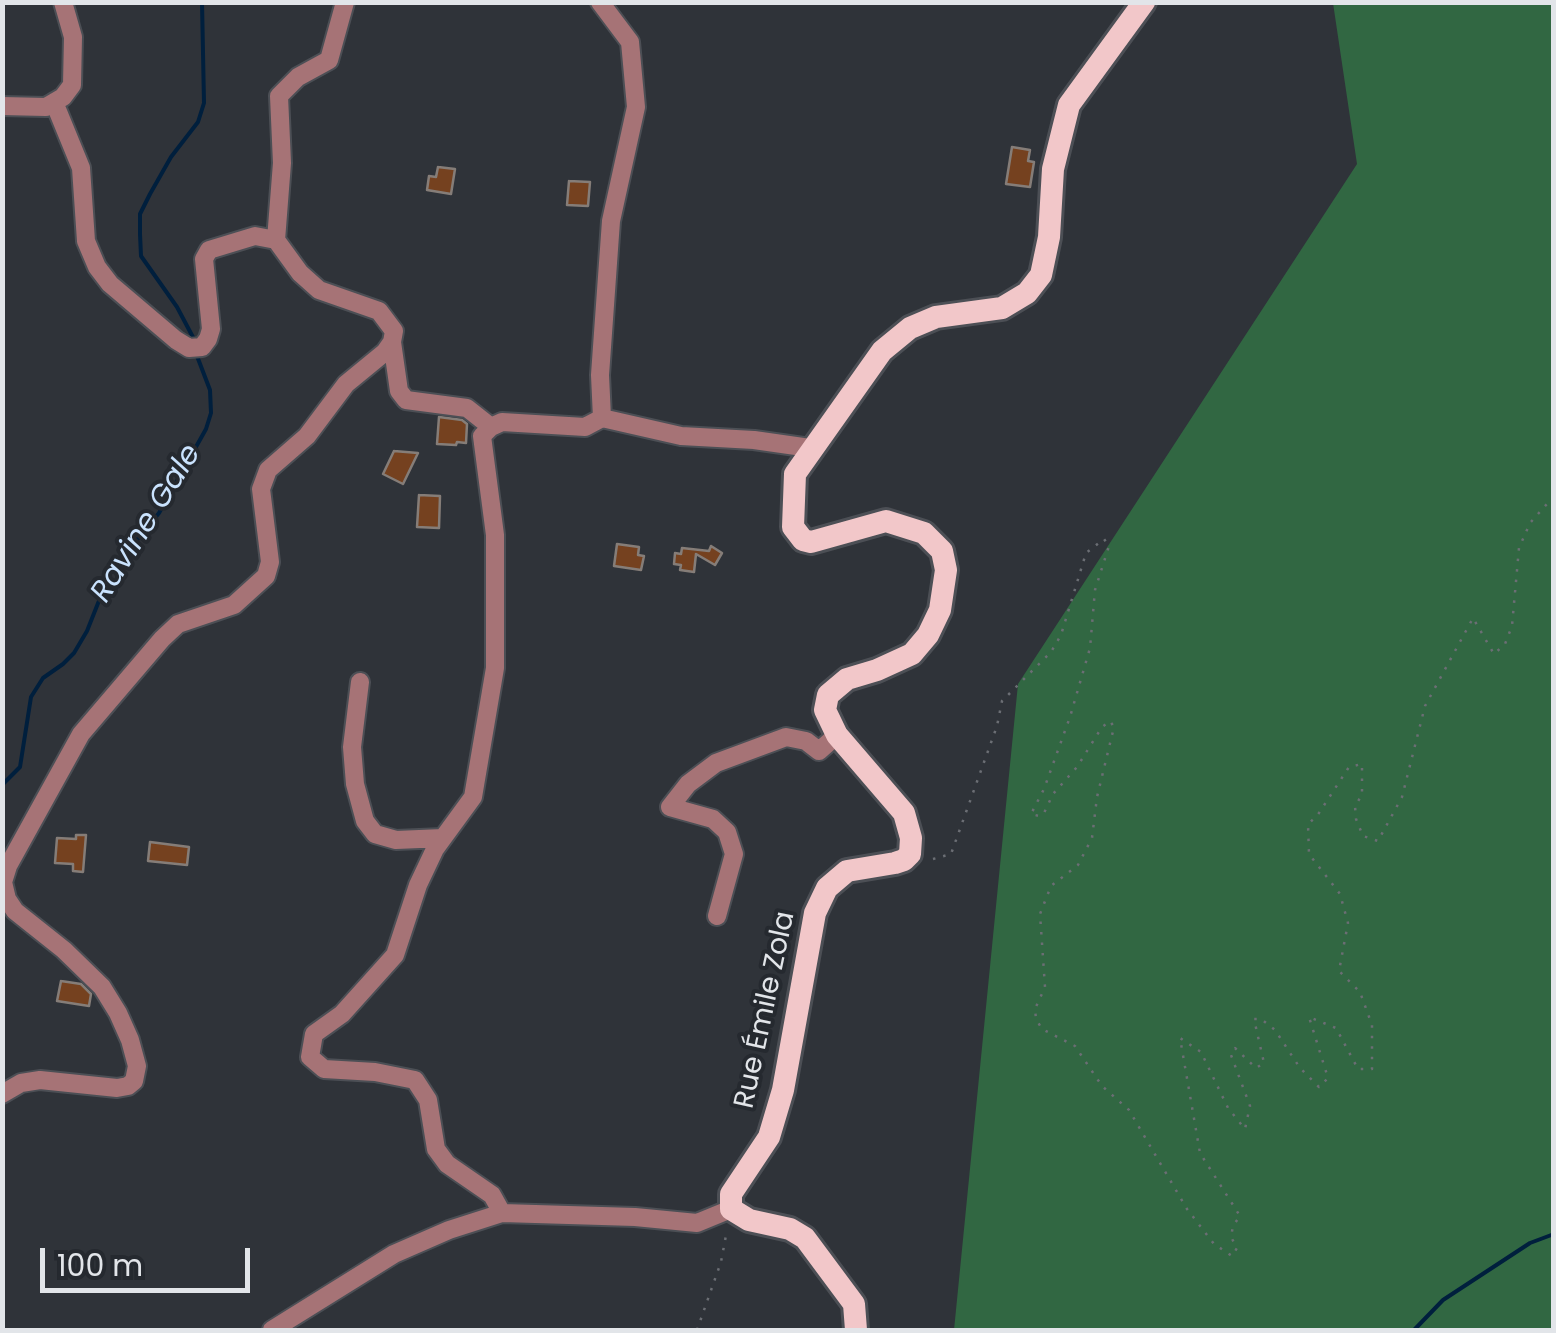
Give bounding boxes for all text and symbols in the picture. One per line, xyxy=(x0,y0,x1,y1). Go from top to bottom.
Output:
water label: Ravine Gale xyxy=(84,439,210,609)
street label: Rue Émile Zola xyxy=(729,908,803,1112)
scale bar xyxy=(45,1228,255,1290)
text: 100 m xyxy=(57,1244,143,1287)

